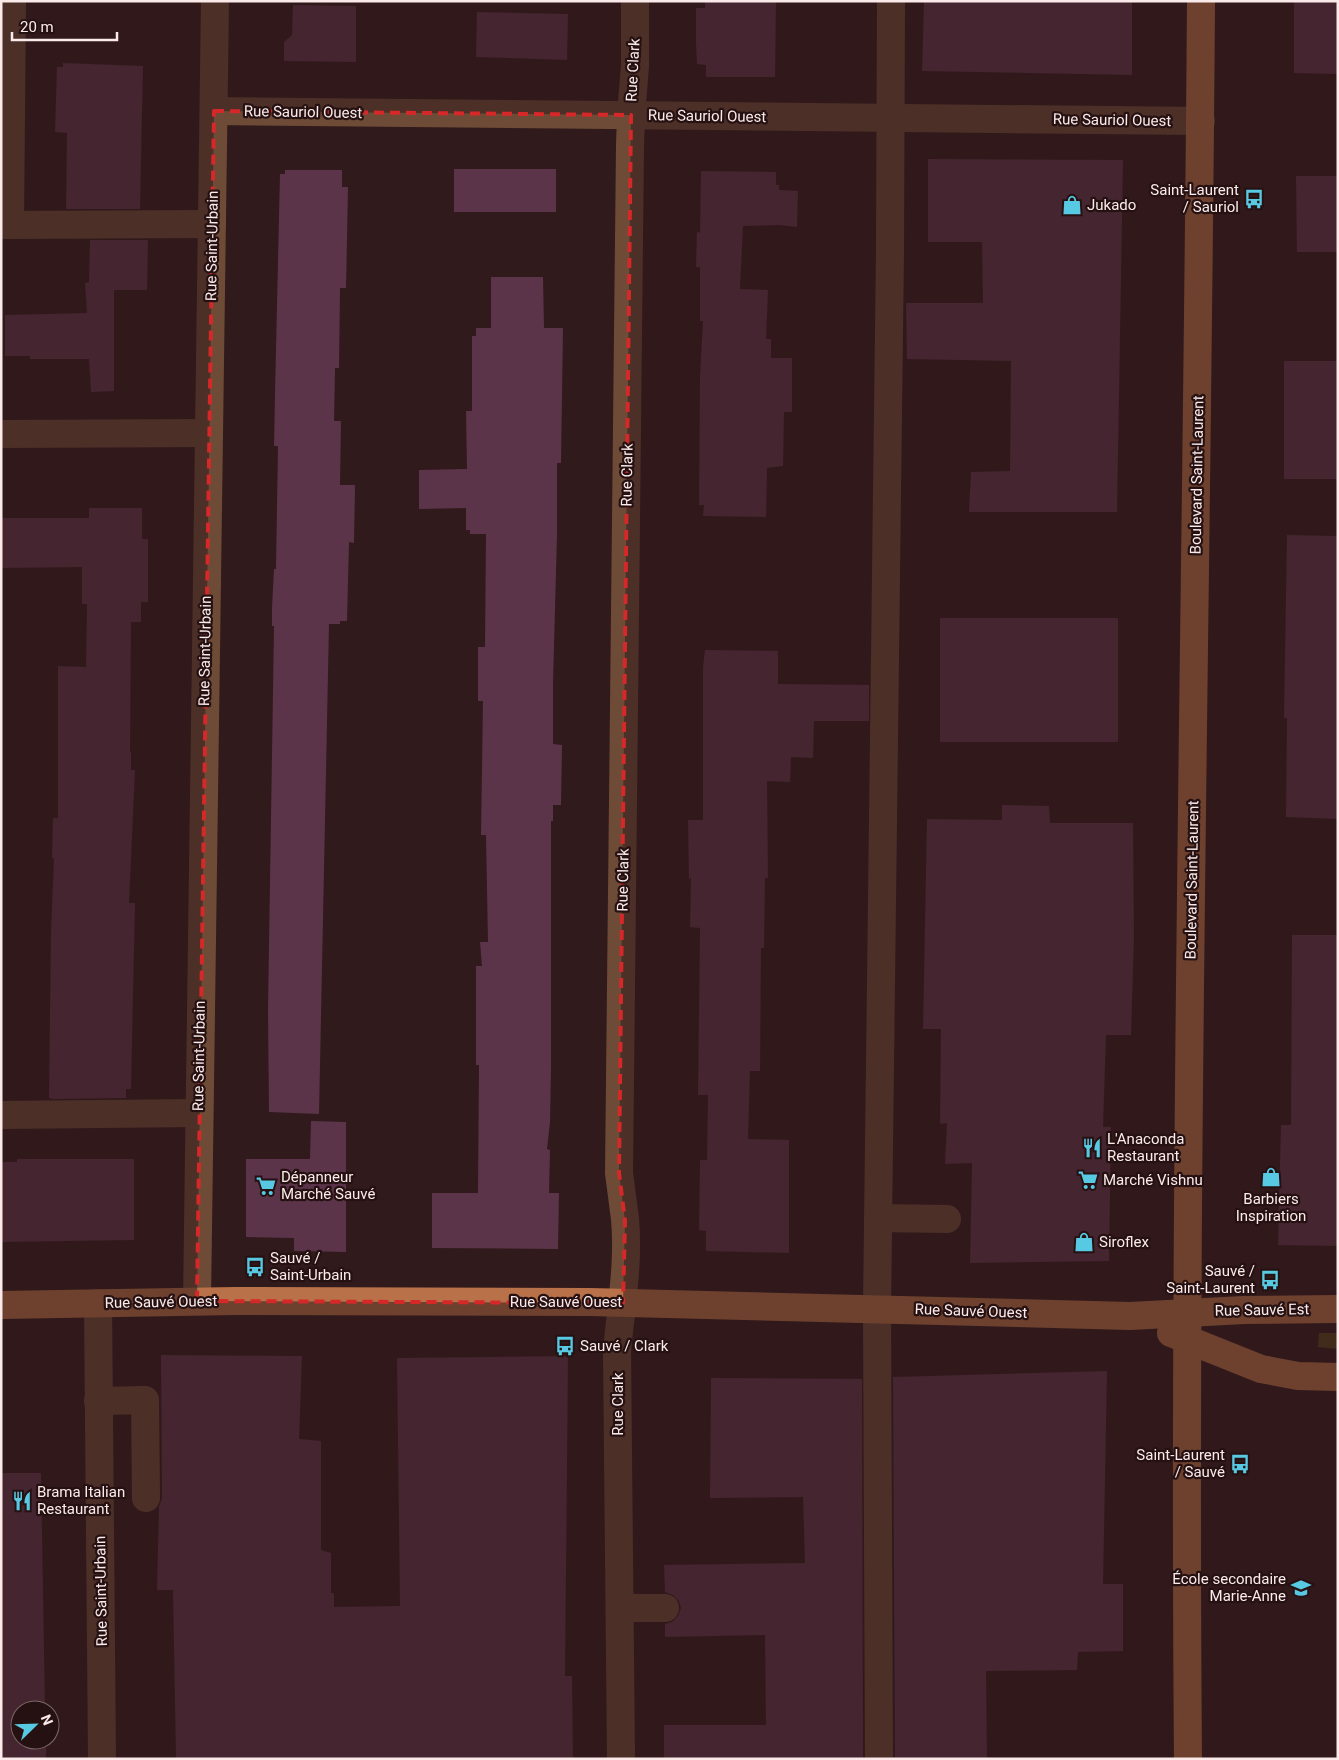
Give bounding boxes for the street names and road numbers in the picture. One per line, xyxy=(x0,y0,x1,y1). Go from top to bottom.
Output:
street label: Rue Clark xyxy=(622,37,644,102)
street label: Rue Sauriol Ouest xyxy=(244,102,362,122)
street label: Rue Sauriol Ouest xyxy=(648,106,766,126)
street label: Rue Sauriol Ouest xyxy=(1053,110,1171,130)
street label: Rue Saint-Urbain xyxy=(202,191,222,301)
street label: Boulevard Saint-Laurent xyxy=(1187,395,1207,555)
street label: Rue Clark xyxy=(617,443,637,507)
street label: Rue Saint-Urbain xyxy=(195,596,215,706)
street label: Boulevard Saint-Laurent xyxy=(1182,800,1202,960)
street label: Rue Clark xyxy=(613,848,633,912)
street label: Rue Saint-Urbain xyxy=(189,1001,209,1111)
street label: Rue Sauvé Ouest xyxy=(105,1292,218,1312)
street label: Rue Sauvé Ouest xyxy=(510,1293,622,1311)
street label: Rue Sauvé Ouest xyxy=(914,1300,1028,1322)
street label: Rue Sauvé Est xyxy=(1215,1300,1310,1320)
street label: Rue Clark xyxy=(609,1372,627,1436)
street label: Rue Saint-Urbain xyxy=(91,1536,111,1646)

